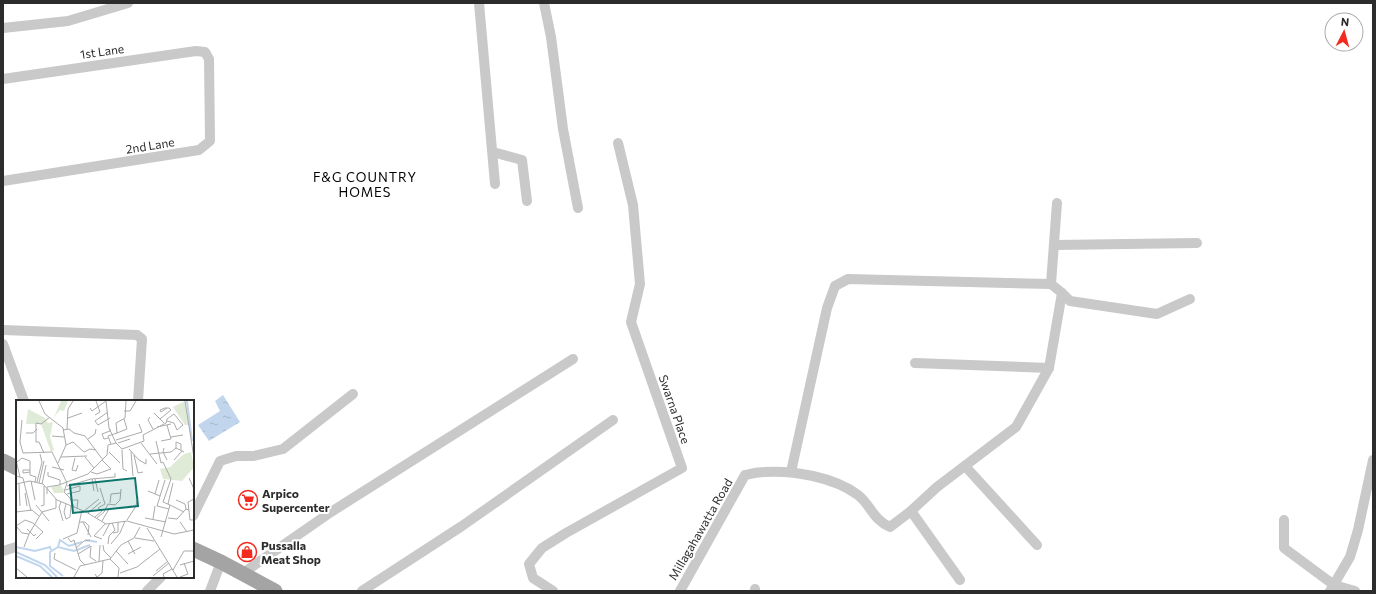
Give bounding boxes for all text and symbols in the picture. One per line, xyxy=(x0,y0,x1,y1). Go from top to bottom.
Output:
north arrow xyxy=(1324,12,1364,52)
text: N xyxy=(1340,15,1350,28)
street label: 1st Lane xyxy=(79,41,125,61)
street label: 2nd Lane xyxy=(125,134,175,156)
district label: F&G COUNTRY HOMES xyxy=(313,169,417,200)
street label: Swarna Place xyxy=(657,373,693,445)
inset map xyxy=(16,400,194,578)
street label: Millagahawatta Road xyxy=(665,476,735,582)
place label: Arpico Supercenter xyxy=(262,486,330,514)
supermarket icon: Arpico Supercenter xyxy=(237,489,259,511)
place label: Pussalla Meat Shop xyxy=(261,538,321,566)
shop icon: Pussalla Meat Shop xyxy=(236,541,258,563)

